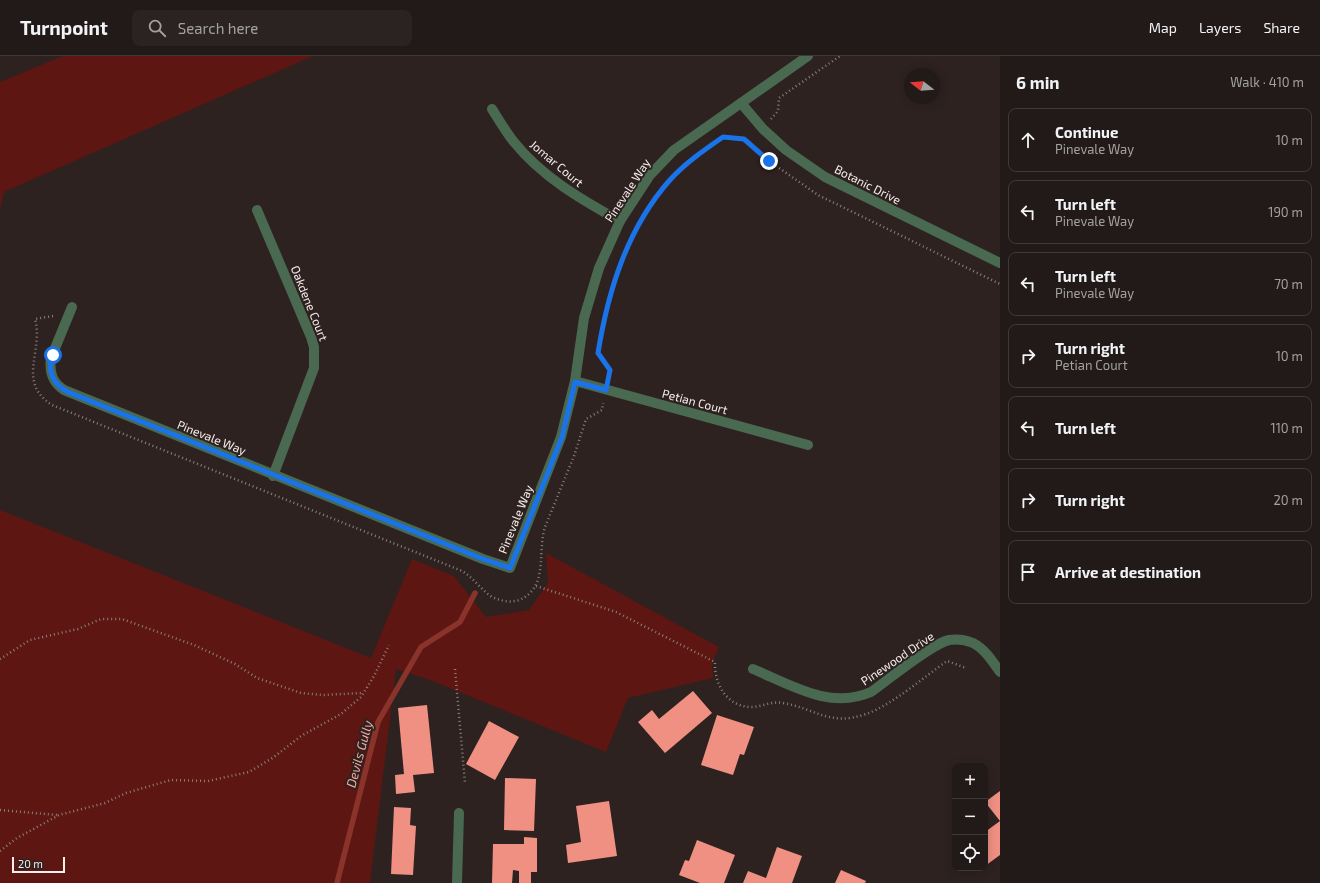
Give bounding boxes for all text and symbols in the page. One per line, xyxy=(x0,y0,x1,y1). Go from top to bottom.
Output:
search box xyxy=(132,10,412,46)
text: Turnpoint xyxy=(20,16,108,39)
icon: search xyxy=(146,17,168,39)
text: Search here xyxy=(178,19,258,37)
text: Map xyxy=(1149,19,1177,36)
text: Layers xyxy=(1199,19,1241,36)
text: Share xyxy=(1263,19,1300,36)
north arrow xyxy=(904,68,940,104)
text: 6 min xyxy=(1016,72,1060,92)
text: Walk · 410 m xyxy=(1230,74,1304,90)
text: Continue xyxy=(1055,123,1118,141)
icon: ahead xyxy=(1017,129,1039,151)
text: 10 m xyxy=(1276,132,1303,148)
street label: Jomar Court xyxy=(528,137,587,190)
text: Pinevale Way xyxy=(1055,141,1134,157)
route end xyxy=(760,152,778,170)
street label: Pinevale Way xyxy=(601,155,653,224)
street label: Botanic Drive xyxy=(833,161,903,207)
text: Turn left xyxy=(1055,195,1116,213)
icon: left xyxy=(1017,201,1039,223)
text: 190 m xyxy=(1268,204,1303,220)
text: Pinevale Way xyxy=(1055,213,1134,229)
street label: Oakdene Court xyxy=(289,263,332,343)
text: Turn left xyxy=(1055,267,1116,285)
icon: left xyxy=(1017,273,1039,295)
text: 70 m xyxy=(1274,276,1303,292)
text: Pinevale Way xyxy=(1055,285,1134,301)
text: Turn right xyxy=(1055,339,1125,357)
icon: right xyxy=(1017,345,1039,367)
route start xyxy=(44,346,62,364)
text: 10 m xyxy=(1276,348,1303,364)
text: Petian Court xyxy=(1055,357,1128,373)
street label: Petian Court xyxy=(661,386,730,417)
street label: Pinevale Way xyxy=(176,417,249,457)
icon: left xyxy=(1017,417,1039,439)
text: Turn left xyxy=(1055,419,1116,437)
text: 110 m xyxy=(1271,420,1303,436)
street label: Pinevale Way xyxy=(495,482,535,555)
icon: right xyxy=(1017,489,1039,511)
text: Turn right xyxy=(1055,491,1125,509)
text: 20 m xyxy=(1274,492,1303,508)
icon: arrive xyxy=(1017,561,1039,583)
text: Arrive at destination xyxy=(1055,563,1201,581)
street label: Pinewood Drive xyxy=(858,628,936,688)
water label: Devils Gully xyxy=(342,719,376,789)
map controls xyxy=(952,763,988,871)
button: + xyxy=(952,763,988,799)
button: − xyxy=(952,799,988,835)
button: locate xyxy=(952,835,988,871)
scale bar xyxy=(12,855,65,874)
text: 20 m xyxy=(18,857,43,870)

